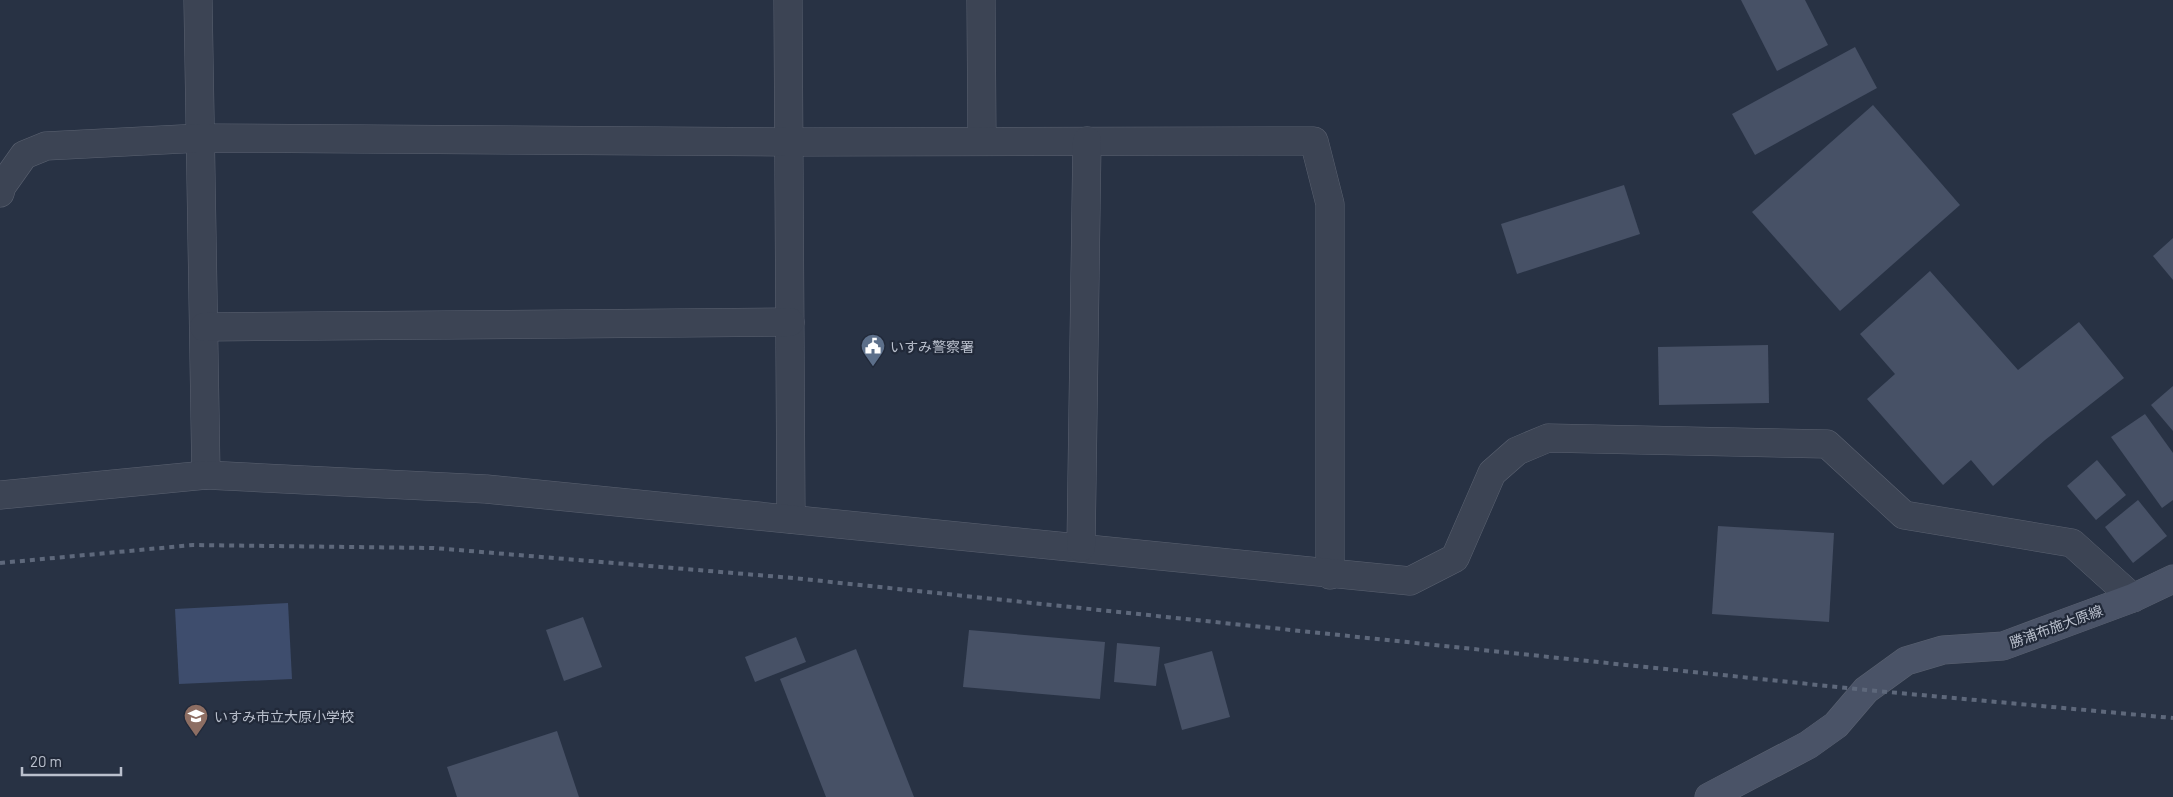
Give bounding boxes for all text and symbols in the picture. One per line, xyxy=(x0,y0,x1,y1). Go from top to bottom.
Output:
public building icon: いすみ警察署 xyxy=(860,333,886,367)
place label: いすみ警察署 xyxy=(890,338,974,355)
street label: 勝浦布施大原線 xyxy=(2007,601,2105,651)
school or university icon: いすみ市立大原小学校 xyxy=(183,703,209,737)
place label: いすみ市立大原小学校 xyxy=(214,708,354,725)
scale bar xyxy=(22,744,121,776)
text: 20 m xyxy=(30,752,62,770)

